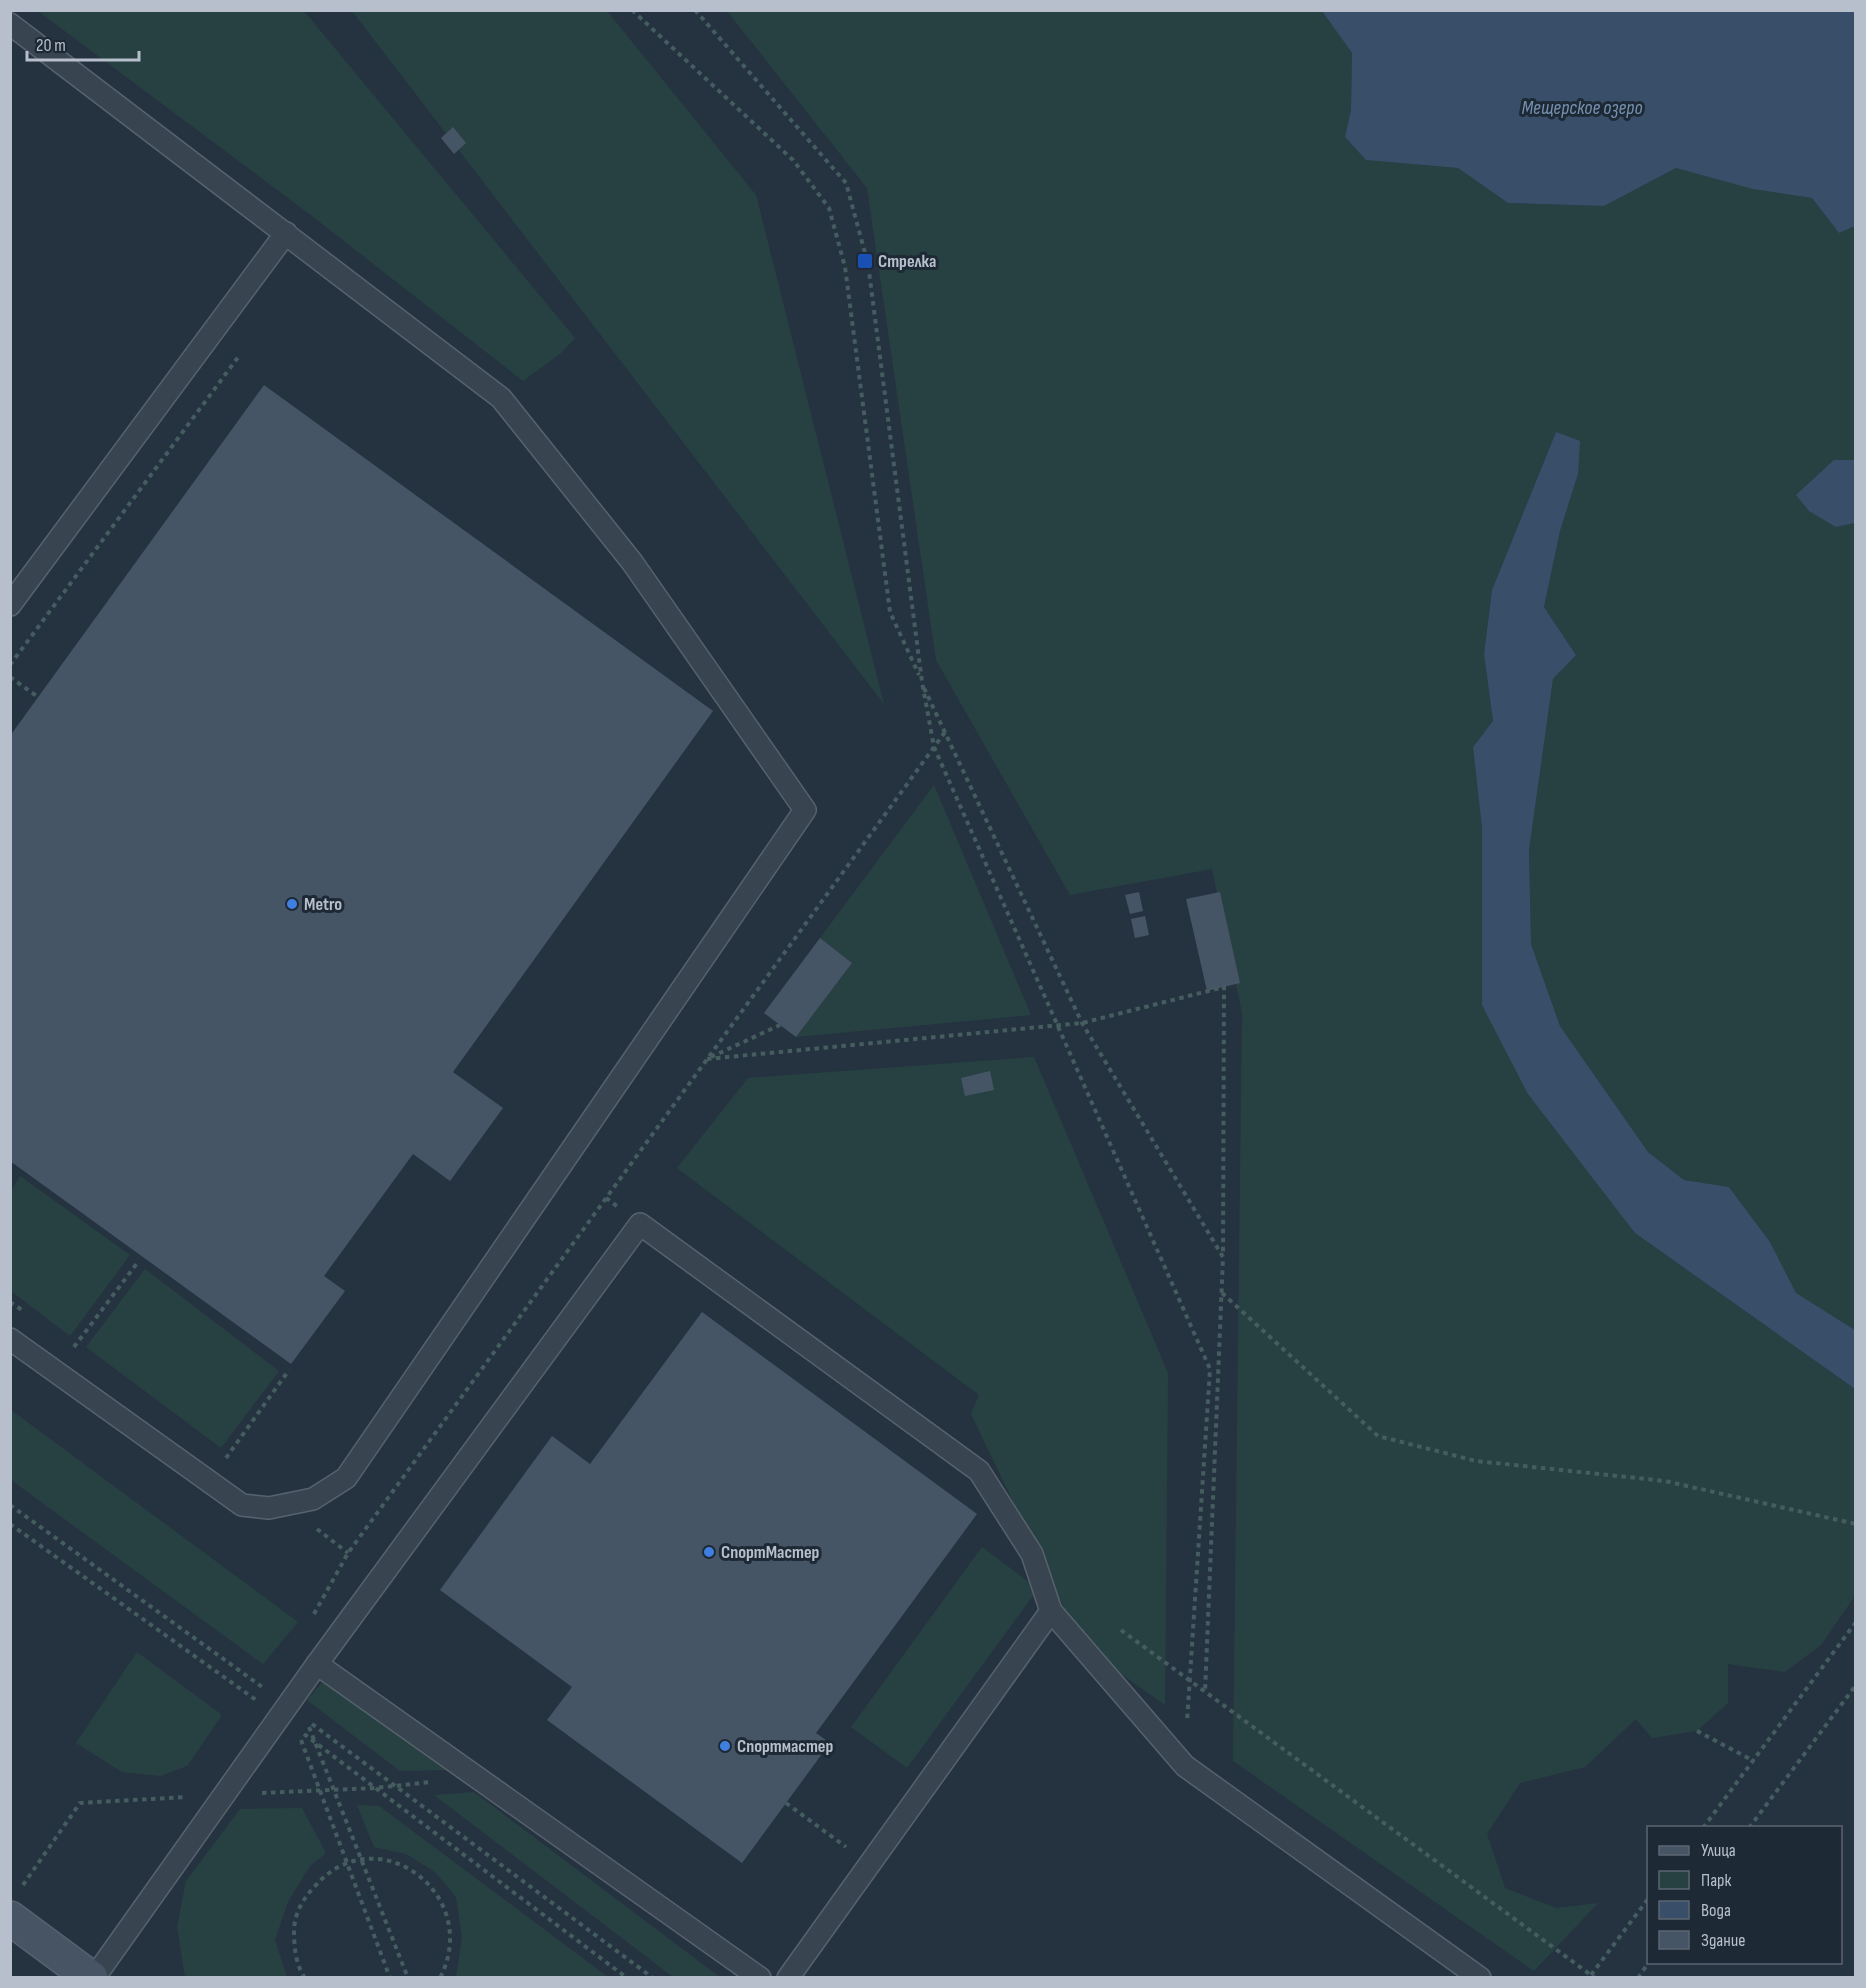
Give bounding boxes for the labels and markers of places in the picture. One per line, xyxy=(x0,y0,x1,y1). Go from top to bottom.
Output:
place label: Стрелка xyxy=(878,251,936,272)
marker: Стрелка xyxy=(856,252,874,270)
place label: Metro xyxy=(304,894,342,915)
marker: Metro xyxy=(285,897,299,911)
place label: СпортМастер xyxy=(721,1542,820,1563)
marker: СпортМастер xyxy=(702,1545,716,1559)
place label: Спортмастер xyxy=(737,1736,834,1757)
marker: Спортмастер xyxy=(718,1739,732,1753)

